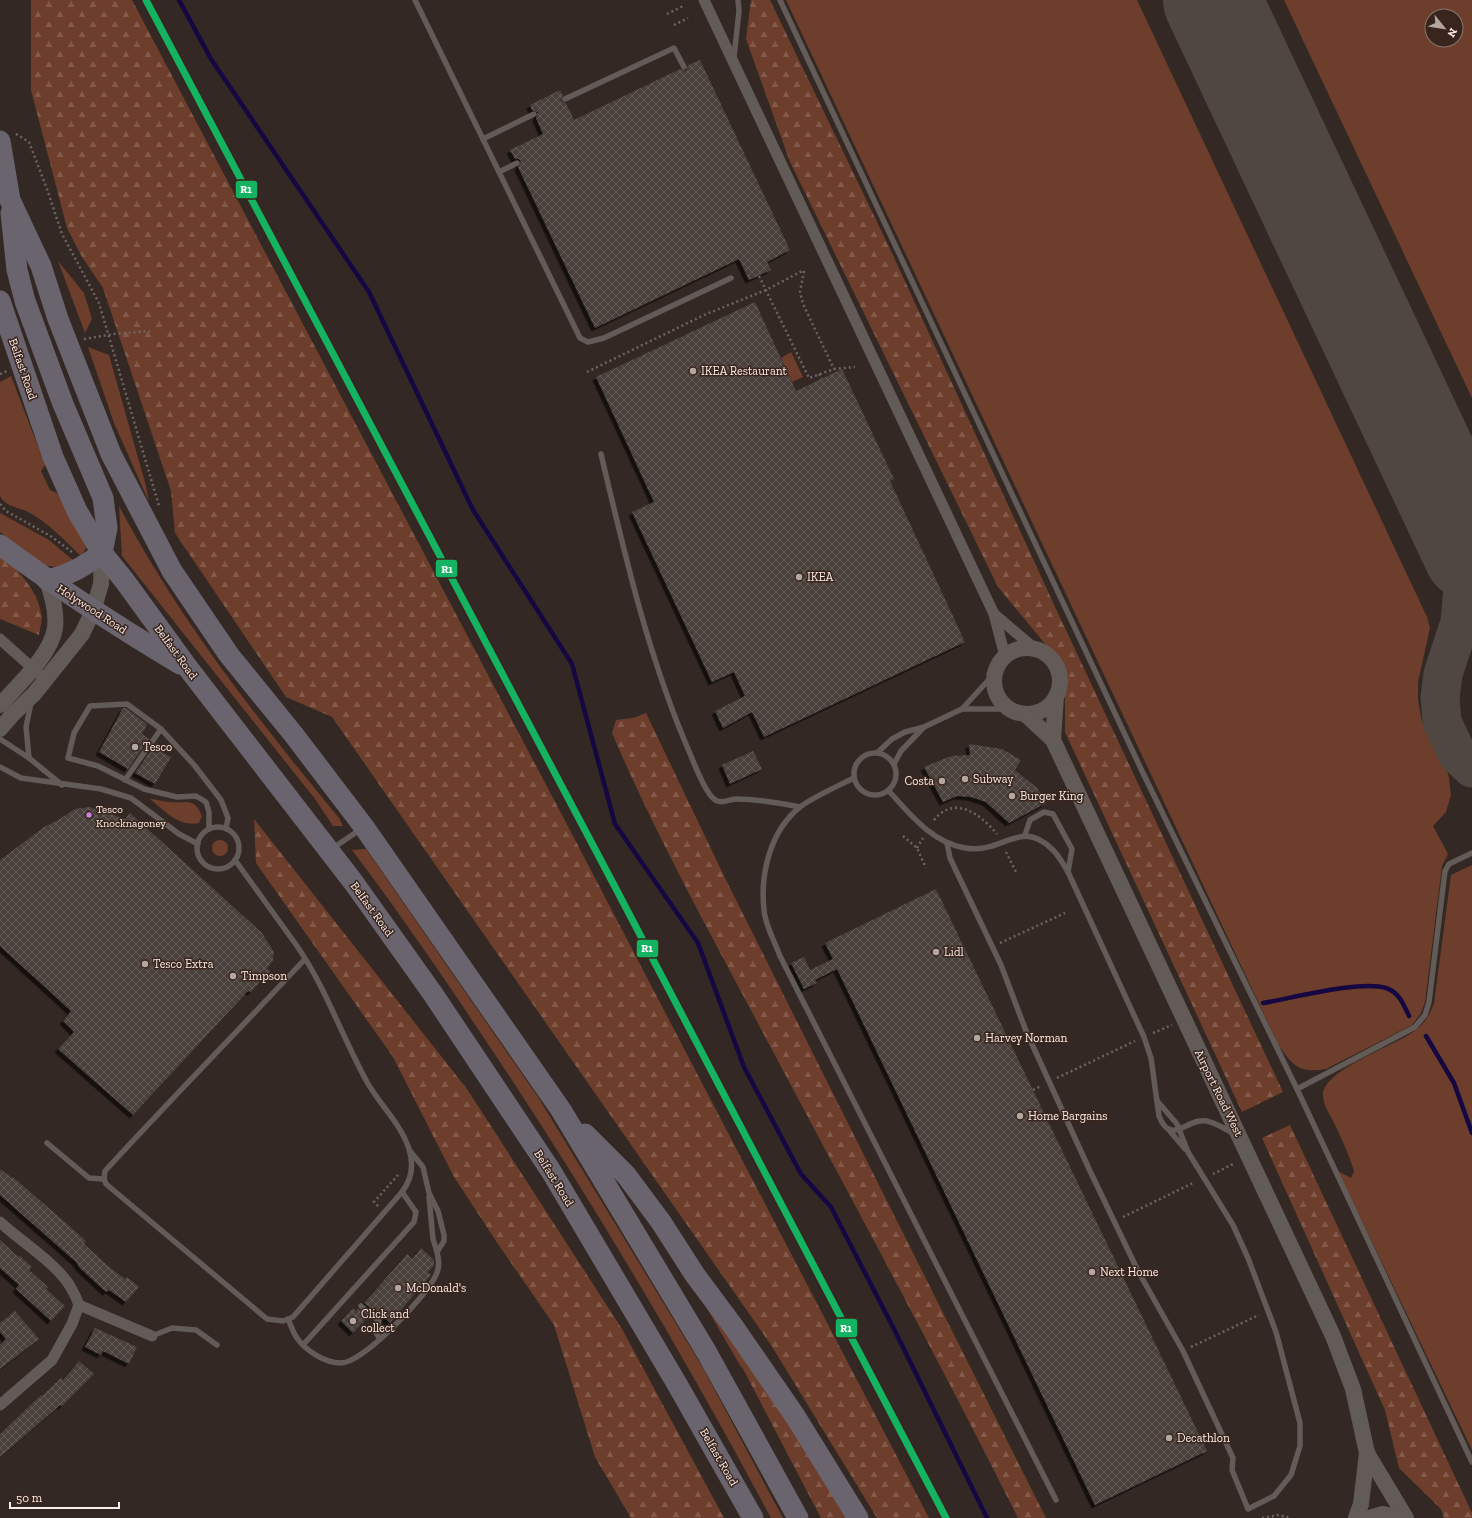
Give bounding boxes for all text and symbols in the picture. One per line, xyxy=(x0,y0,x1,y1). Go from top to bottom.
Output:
north arrow xyxy=(1424,8,1464,48)
text: N xyxy=(1444,26,1460,40)
line badge: R1 xyxy=(235,180,258,199)
text: R1 xyxy=(240,183,252,196)
street label: Belfast Road xyxy=(6,336,40,402)
place label: IKEA Restaurant xyxy=(701,364,788,378)
marker: IKEA Restaurant xyxy=(688,366,698,376)
line badge: R1 xyxy=(435,559,458,578)
text: R1 xyxy=(441,563,453,576)
place label: IKEA xyxy=(807,570,834,584)
marker: IKEA xyxy=(794,572,804,582)
street label: Holywood Road xyxy=(54,581,130,637)
street label: Belfast Road xyxy=(152,622,201,682)
place label: Tesco xyxy=(143,740,172,754)
marker: Tesco xyxy=(130,742,140,752)
place label: Subway xyxy=(973,772,1014,786)
place label: Costa xyxy=(905,774,934,788)
marker: Subway xyxy=(960,774,970,784)
marker: Costa xyxy=(937,776,947,786)
place label: Burger King xyxy=(1020,789,1084,803)
marker: Burger King xyxy=(1007,791,1017,801)
place label: Tesco Knocknagoney xyxy=(96,803,166,830)
marker: Tesco Knocknagoney xyxy=(84,810,94,820)
street label: Belfast Road xyxy=(348,879,397,939)
line badge: R1 xyxy=(636,939,659,958)
text: R1 xyxy=(641,942,653,955)
place label: Lidl xyxy=(944,945,964,959)
marker: Lidl xyxy=(931,947,941,957)
place label: Tesco Extra xyxy=(153,957,214,971)
marker: Tesco Extra xyxy=(140,959,150,969)
place label: Timpson xyxy=(241,969,287,983)
marker: Timpson xyxy=(228,971,238,981)
place label: Harvey Norman xyxy=(985,1031,1068,1045)
marker: Harvey Norman xyxy=(972,1033,982,1043)
street label: Airport Road West xyxy=(1192,1047,1246,1139)
place label: Home Bargains xyxy=(1028,1109,1108,1123)
marker: Home Bargains xyxy=(1015,1111,1025,1121)
street label: Belfast Road xyxy=(531,1147,577,1209)
place label: Next Home xyxy=(1100,1265,1159,1279)
marker: Next Home xyxy=(1087,1267,1097,1277)
place label: McDonald's xyxy=(406,1281,466,1295)
marker: McDonald's xyxy=(393,1283,403,1293)
place label: Click and collect xyxy=(361,1307,409,1335)
marker: Click and collect xyxy=(348,1316,358,1326)
line badge: R1 xyxy=(835,1318,858,1338)
text: R1 xyxy=(840,1322,852,1335)
street label: Belfast Road xyxy=(697,1426,741,1489)
place label: Decathlon xyxy=(1177,1431,1230,1445)
marker: Decathlon xyxy=(1164,1433,1174,1443)
scale bar xyxy=(10,1484,119,1510)
text: 50 m xyxy=(16,1491,43,1505)

